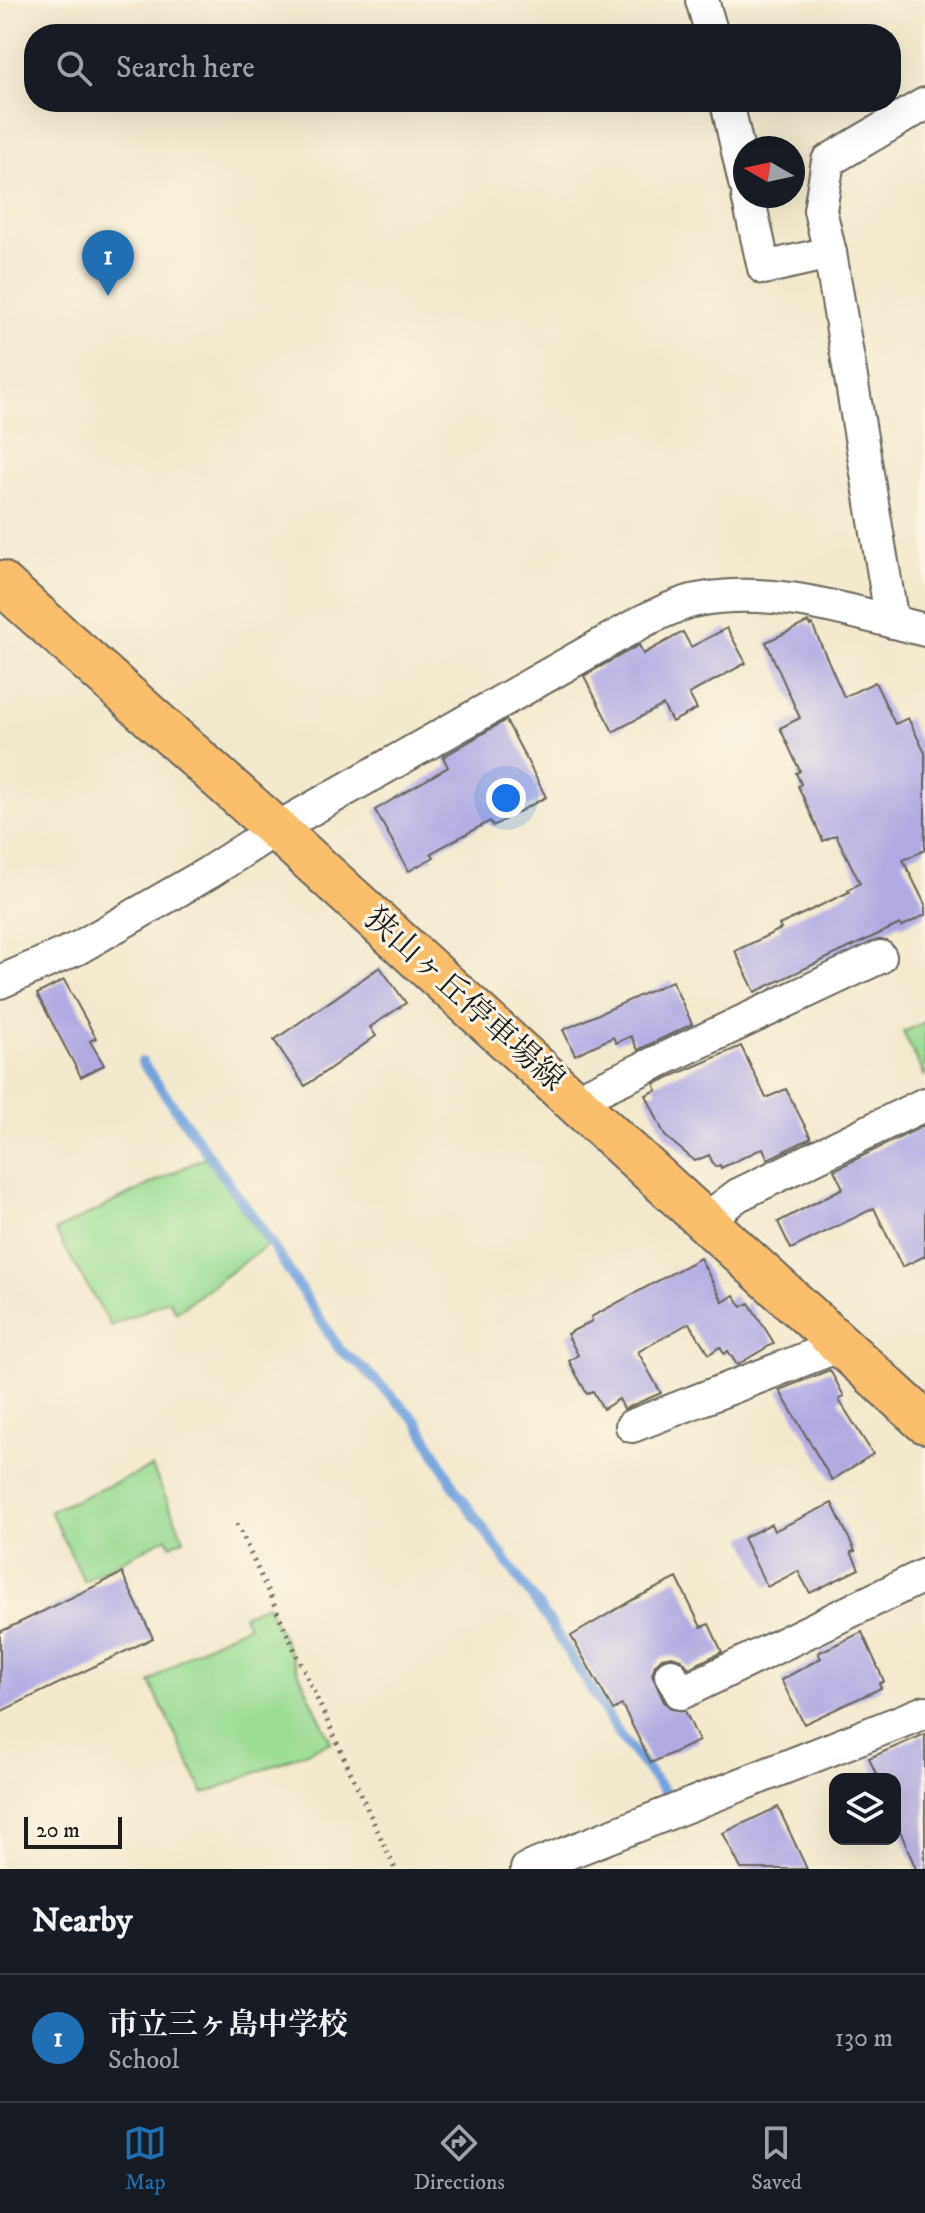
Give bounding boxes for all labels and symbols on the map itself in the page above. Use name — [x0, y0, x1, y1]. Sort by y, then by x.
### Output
north arrow — [733, 136, 805, 208]
pin: 1 — [82, 230, 134, 296]
your location — [486, 778, 526, 818]
street label: 狭山ヶ丘停車場線 — [355, 899, 573, 1101]
scale bar — [24, 1813, 122, 1849]

